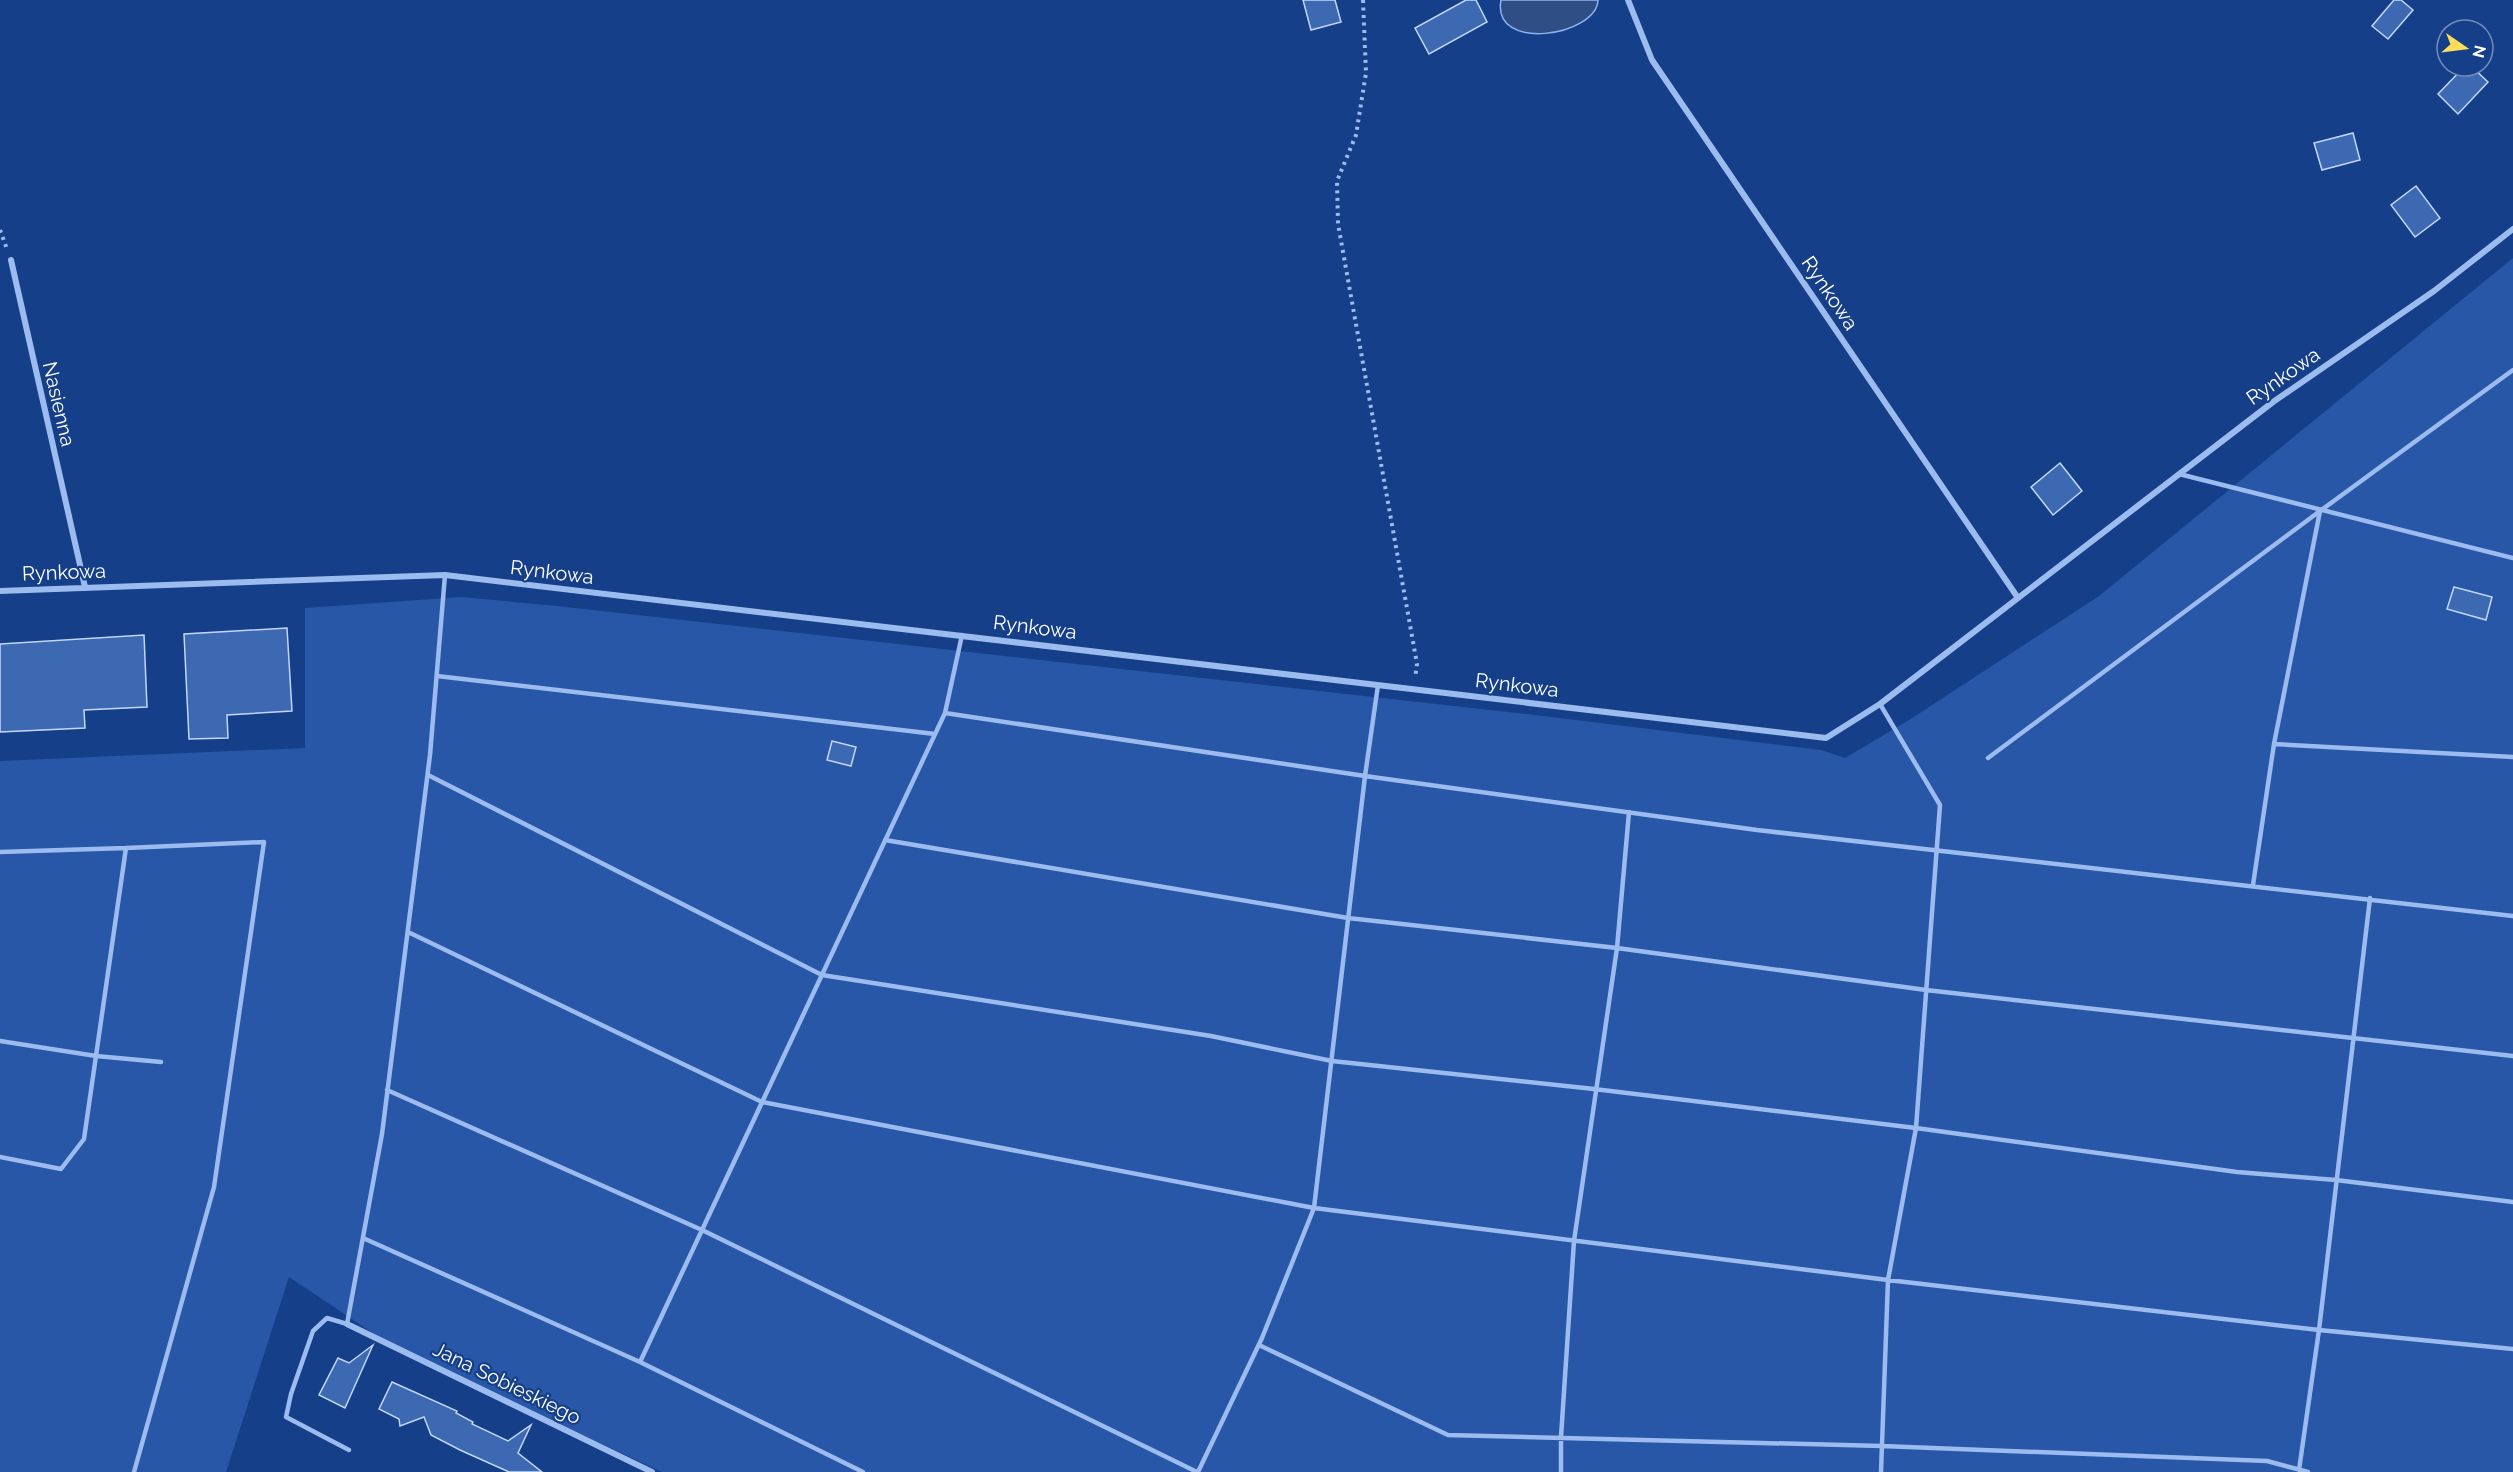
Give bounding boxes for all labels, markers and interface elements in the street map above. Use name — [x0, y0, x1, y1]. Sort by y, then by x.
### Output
north arrow — [2435, 18, 2495, 78]
text: N — [2468, 43, 2490, 60]
street label: Rynkowa — [1797, 251, 1863, 335]
street label: Rynkowa — [2242, 342, 2324, 410]
street label: Nasienna — [38, 359, 80, 449]
street label: Rynkowa — [509, 555, 595, 589]
street label: Rynkowa — [22, 559, 106, 585]
street label: Rynkowa — [992, 610, 1078, 644]
street label: Rynkowa — [1474, 668, 1560, 702]
street label: Jana Sobieskiego — [429, 1337, 585, 1429]

